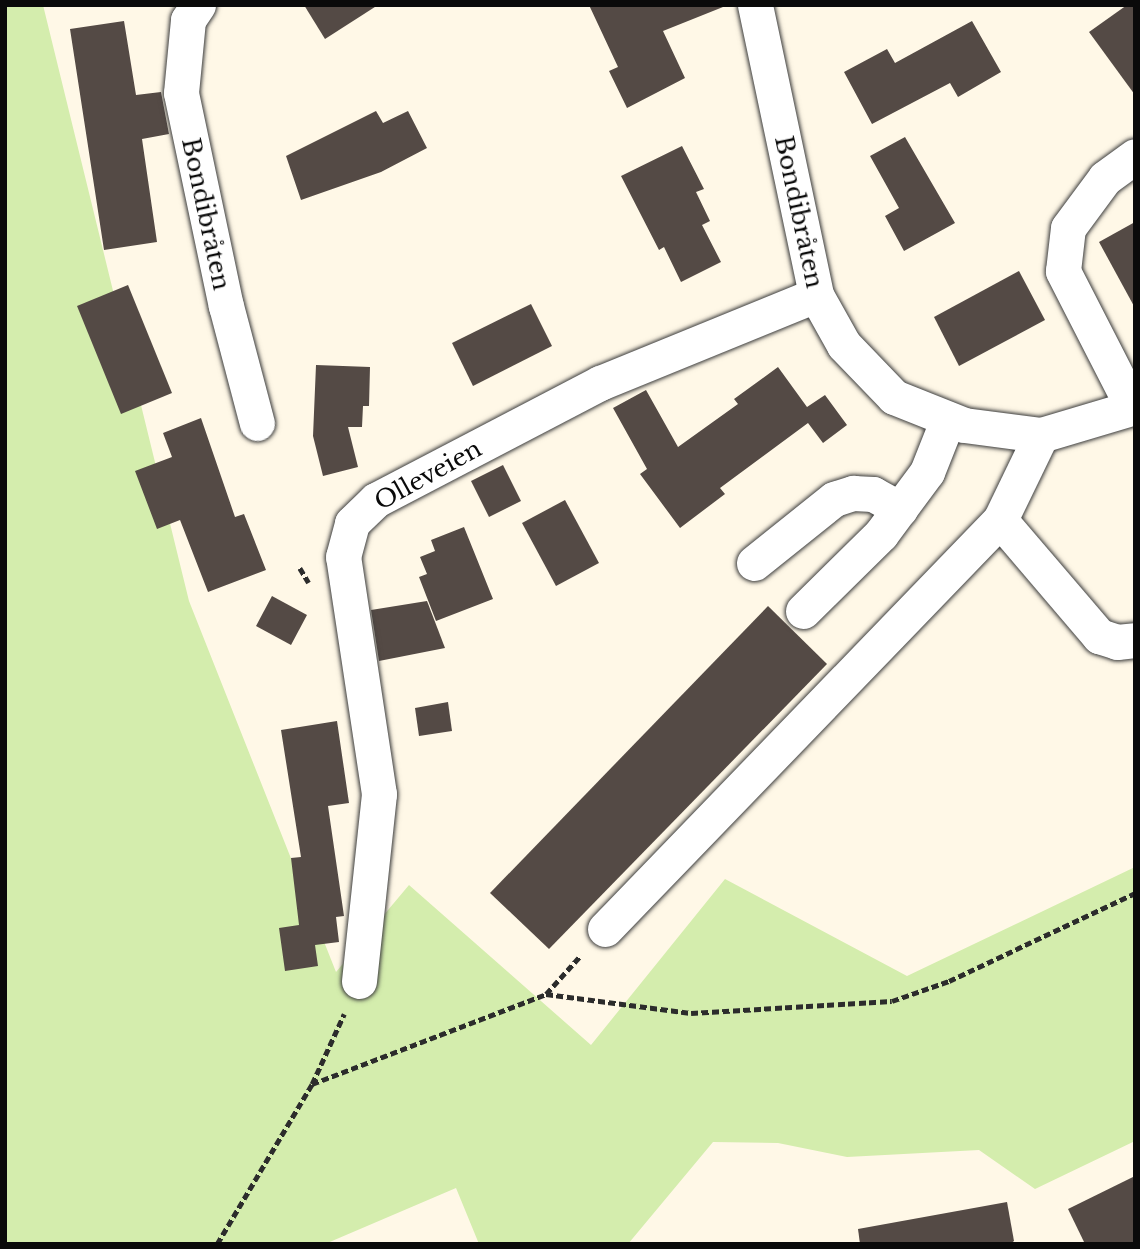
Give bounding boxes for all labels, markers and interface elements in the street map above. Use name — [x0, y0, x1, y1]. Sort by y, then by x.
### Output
street label: Bondibråten — [769, 133, 829, 291]
street label: Bondibråten — [176, 135, 236, 293]
street label: Olleveien — [370, 434, 486, 516]

